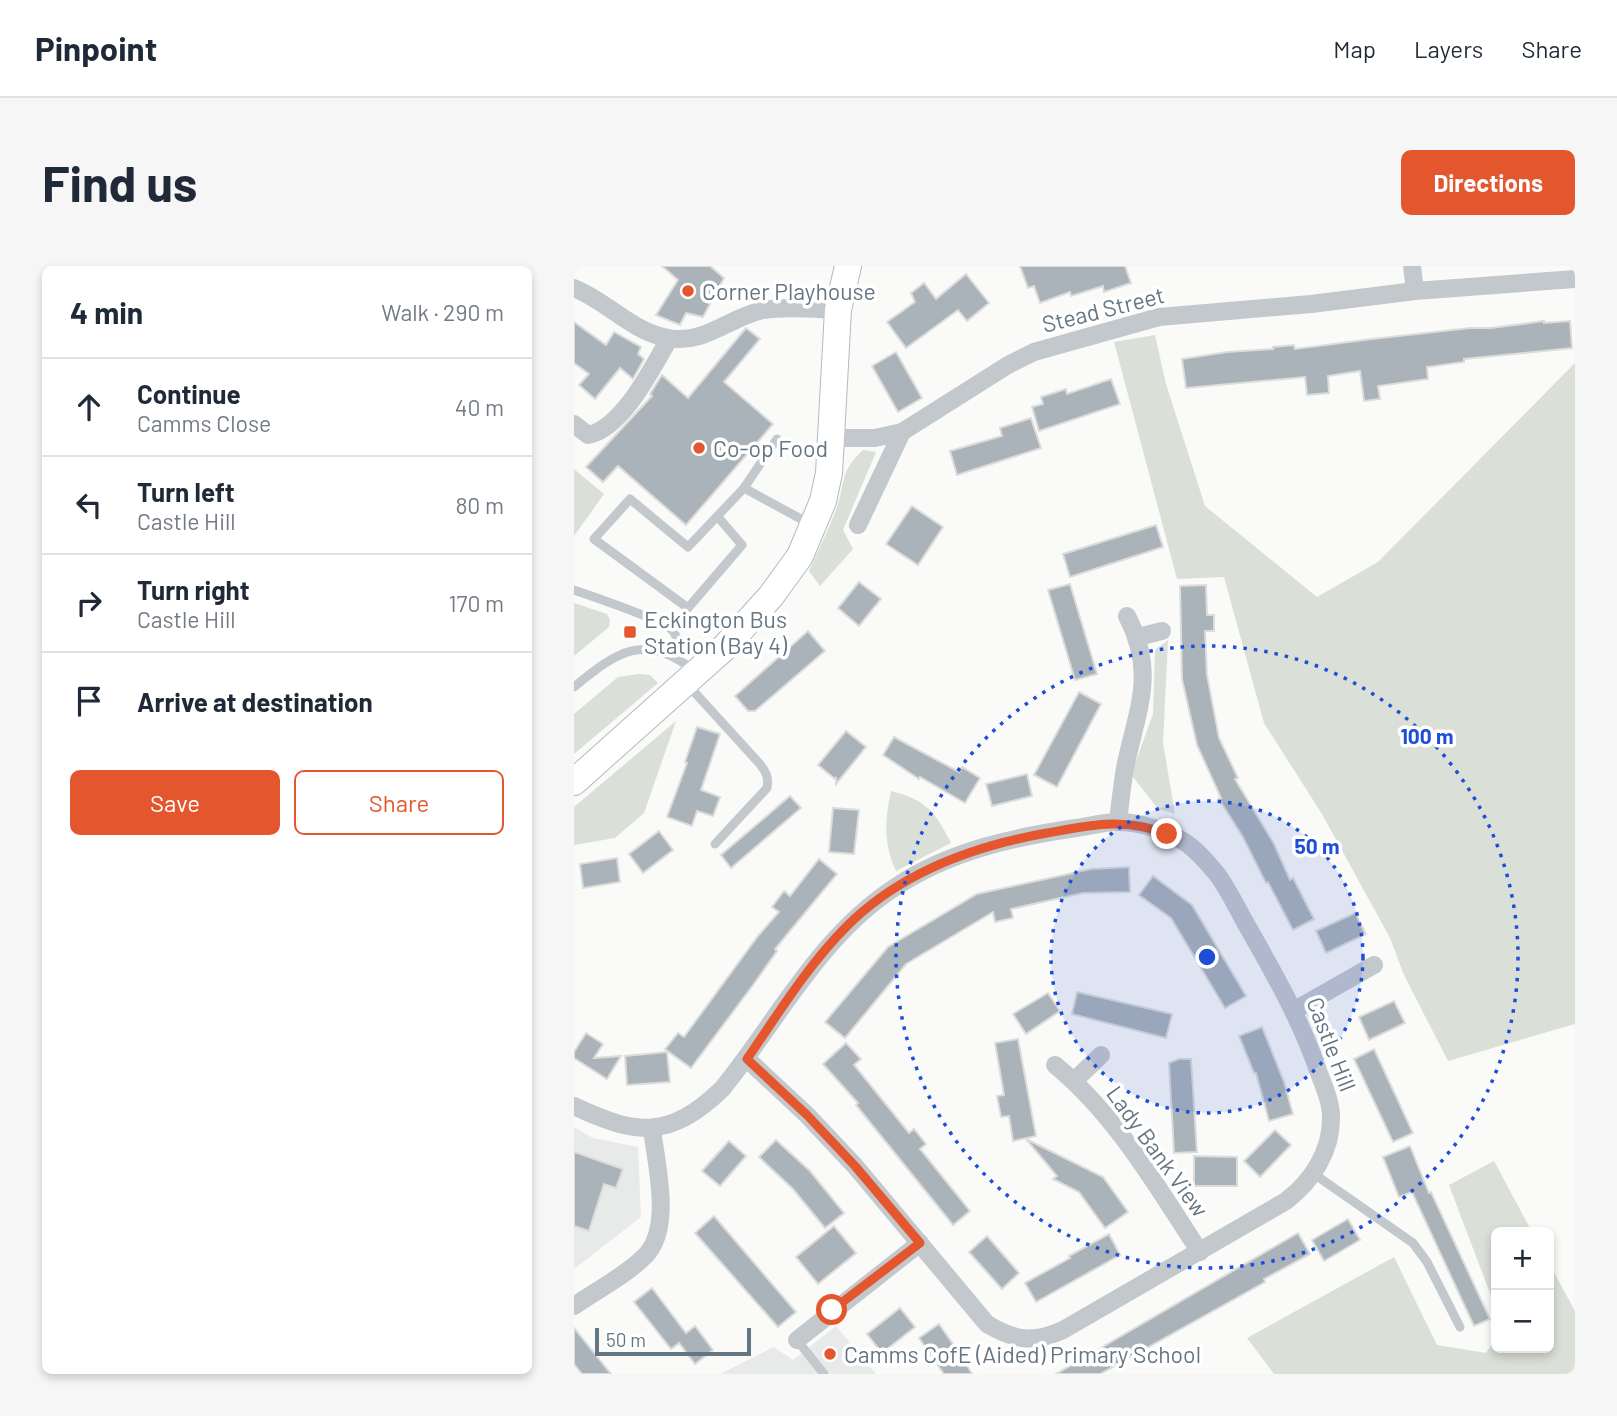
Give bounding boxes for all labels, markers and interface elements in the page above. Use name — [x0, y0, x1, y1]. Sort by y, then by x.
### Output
text: Pinpoint — [35, 28, 157, 68]
text: Map — [1333, 34, 1376, 63]
text: Layers — [1414, 34, 1483, 63]
text: Share — [1521, 34, 1582, 63]
button: Directions — [1401, 150, 1575, 215]
text: Find us — [42, 153, 197, 212]
place label: Corner Playhouse — [702, 277, 876, 305]
street label: Stead Street — [1039, 280, 1167, 338]
marker: Corner Playhouse — [680, 283, 696, 299]
text: 4 min — [70, 294, 143, 330]
text: Walk · 290 m — [381, 298, 504, 326]
text: Continue — [137, 378, 241, 409]
icon: ahead — [70, 388, 108, 426]
text: 40 m — [455, 393, 504, 421]
text: Camms Close — [137, 409, 271, 437]
place label: Co-op Food — [713, 434, 828, 462]
marker: Co-op Food — [691, 440, 707, 456]
text: Turn left — [137, 476, 235, 507]
icon: left — [70, 486, 108, 524]
text: 80 m — [455, 491, 504, 519]
text: Castle Hill — [137, 507, 236, 535]
text: Turn right — [137, 574, 250, 605]
icon: right — [70, 584, 108, 622]
text: 170 m — [448, 589, 504, 617]
text: Castle Hill — [137, 605, 236, 633]
place label: Eckington Bus Station (Bay 4) — [644, 605, 788, 659]
marker: Eckington Bus Station (Bay 4) — [622, 624, 638, 640]
icon: arrive — [70, 682, 108, 720]
text: Arrive at destination — [137, 686, 373, 717]
text: 100 m — [1400, 723, 1454, 748]
button: Save — [70, 770, 280, 835]
button: Share — [294, 770, 504, 835]
route end — [1151, 818, 1182, 849]
text: 50 m — [1294, 833, 1340, 858]
centre of rings — [1195, 945, 1219, 969]
street label: Castle Hill — [1301, 993, 1363, 1095]
street label: Lady Bank View — [1101, 1080, 1215, 1222]
map controls — [1491, 1227, 1554, 1353]
button: + — [1491, 1227, 1554, 1290]
button: − — [1491, 1290, 1554, 1353]
route start — [816, 1294, 847, 1325]
scale bar — [595, 1325, 751, 1357]
text: 50 m — [606, 1328, 646, 1351]
place label: Camms CofE (Aided) Primary School — [844, 1340, 1201, 1368]
marker: Camms CofE (Aided) Primary School — [822, 1346, 838, 1362]

